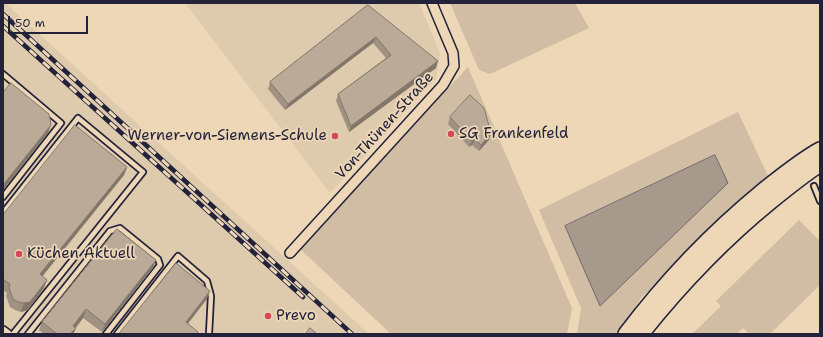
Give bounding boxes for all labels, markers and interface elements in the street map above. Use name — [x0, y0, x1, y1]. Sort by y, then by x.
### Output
scale bar — [10, 8, 90, 34]
text: 50 m — [15, 15, 45, 31]
street label: Von-Thünen-Straße — [332, 69, 438, 183]
place label: SG Frankenfeld — [459, 125, 569, 143]
place label: Werner-von-Siemens-Schule — [127, 127, 327, 145]
marker: SG Frankenfeld — [446, 129, 456, 139]
marker: Werner-von-Siemens-Schule — [330, 131, 340, 141]
place label: Küchen Aktuell — [27, 245, 135, 263]
marker: Küchen Aktuell — [14, 249, 24, 259]
place label: Prevo — [276, 307, 316, 325]
marker: Prevo — [263, 311, 273, 321]

